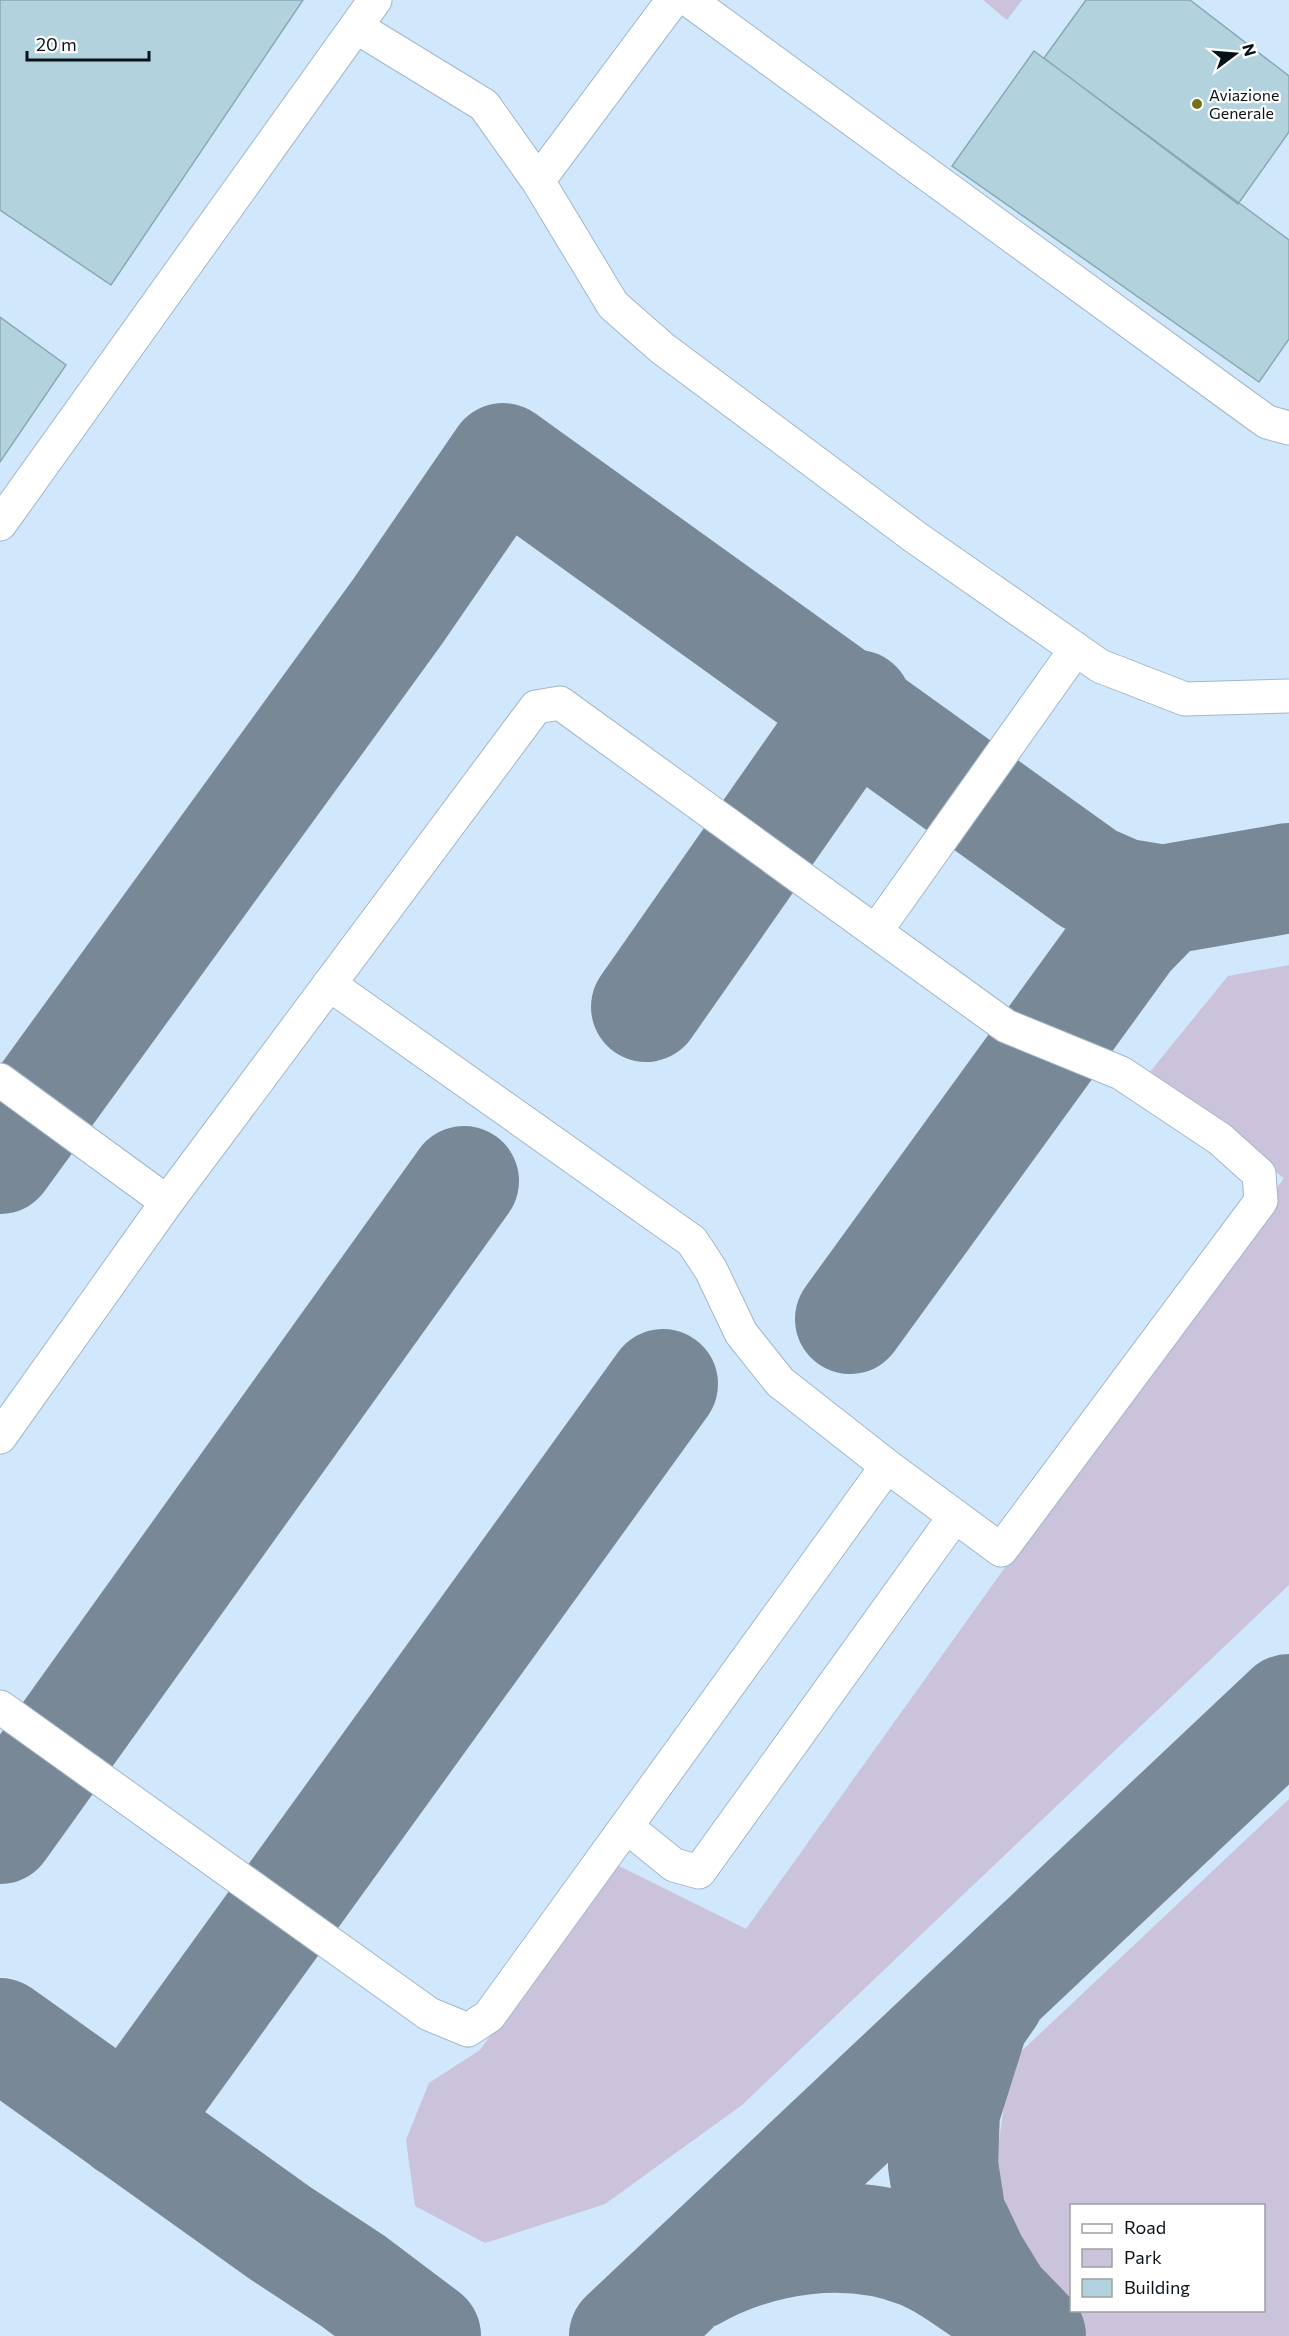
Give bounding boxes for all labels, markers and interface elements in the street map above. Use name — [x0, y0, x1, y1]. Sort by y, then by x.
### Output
scale bar — [27, 24, 148, 62]
north arrow — [1205, 24, 1265, 84]
text: 20 m — [36, 33, 77, 55]
text: N — [1239, 41, 1261, 58]
place label: Aviazione Generale — [1209, 85, 1279, 122]
marker: Aviazione Generale — [1190, 97, 1204, 111]
legend — [1070, 2204, 1265, 2312]
text: Road — [1124, 2216, 1166, 2238]
text: Park — [1124, 2246, 1162, 2268]
text: Building — [1124, 2276, 1190, 2298]

